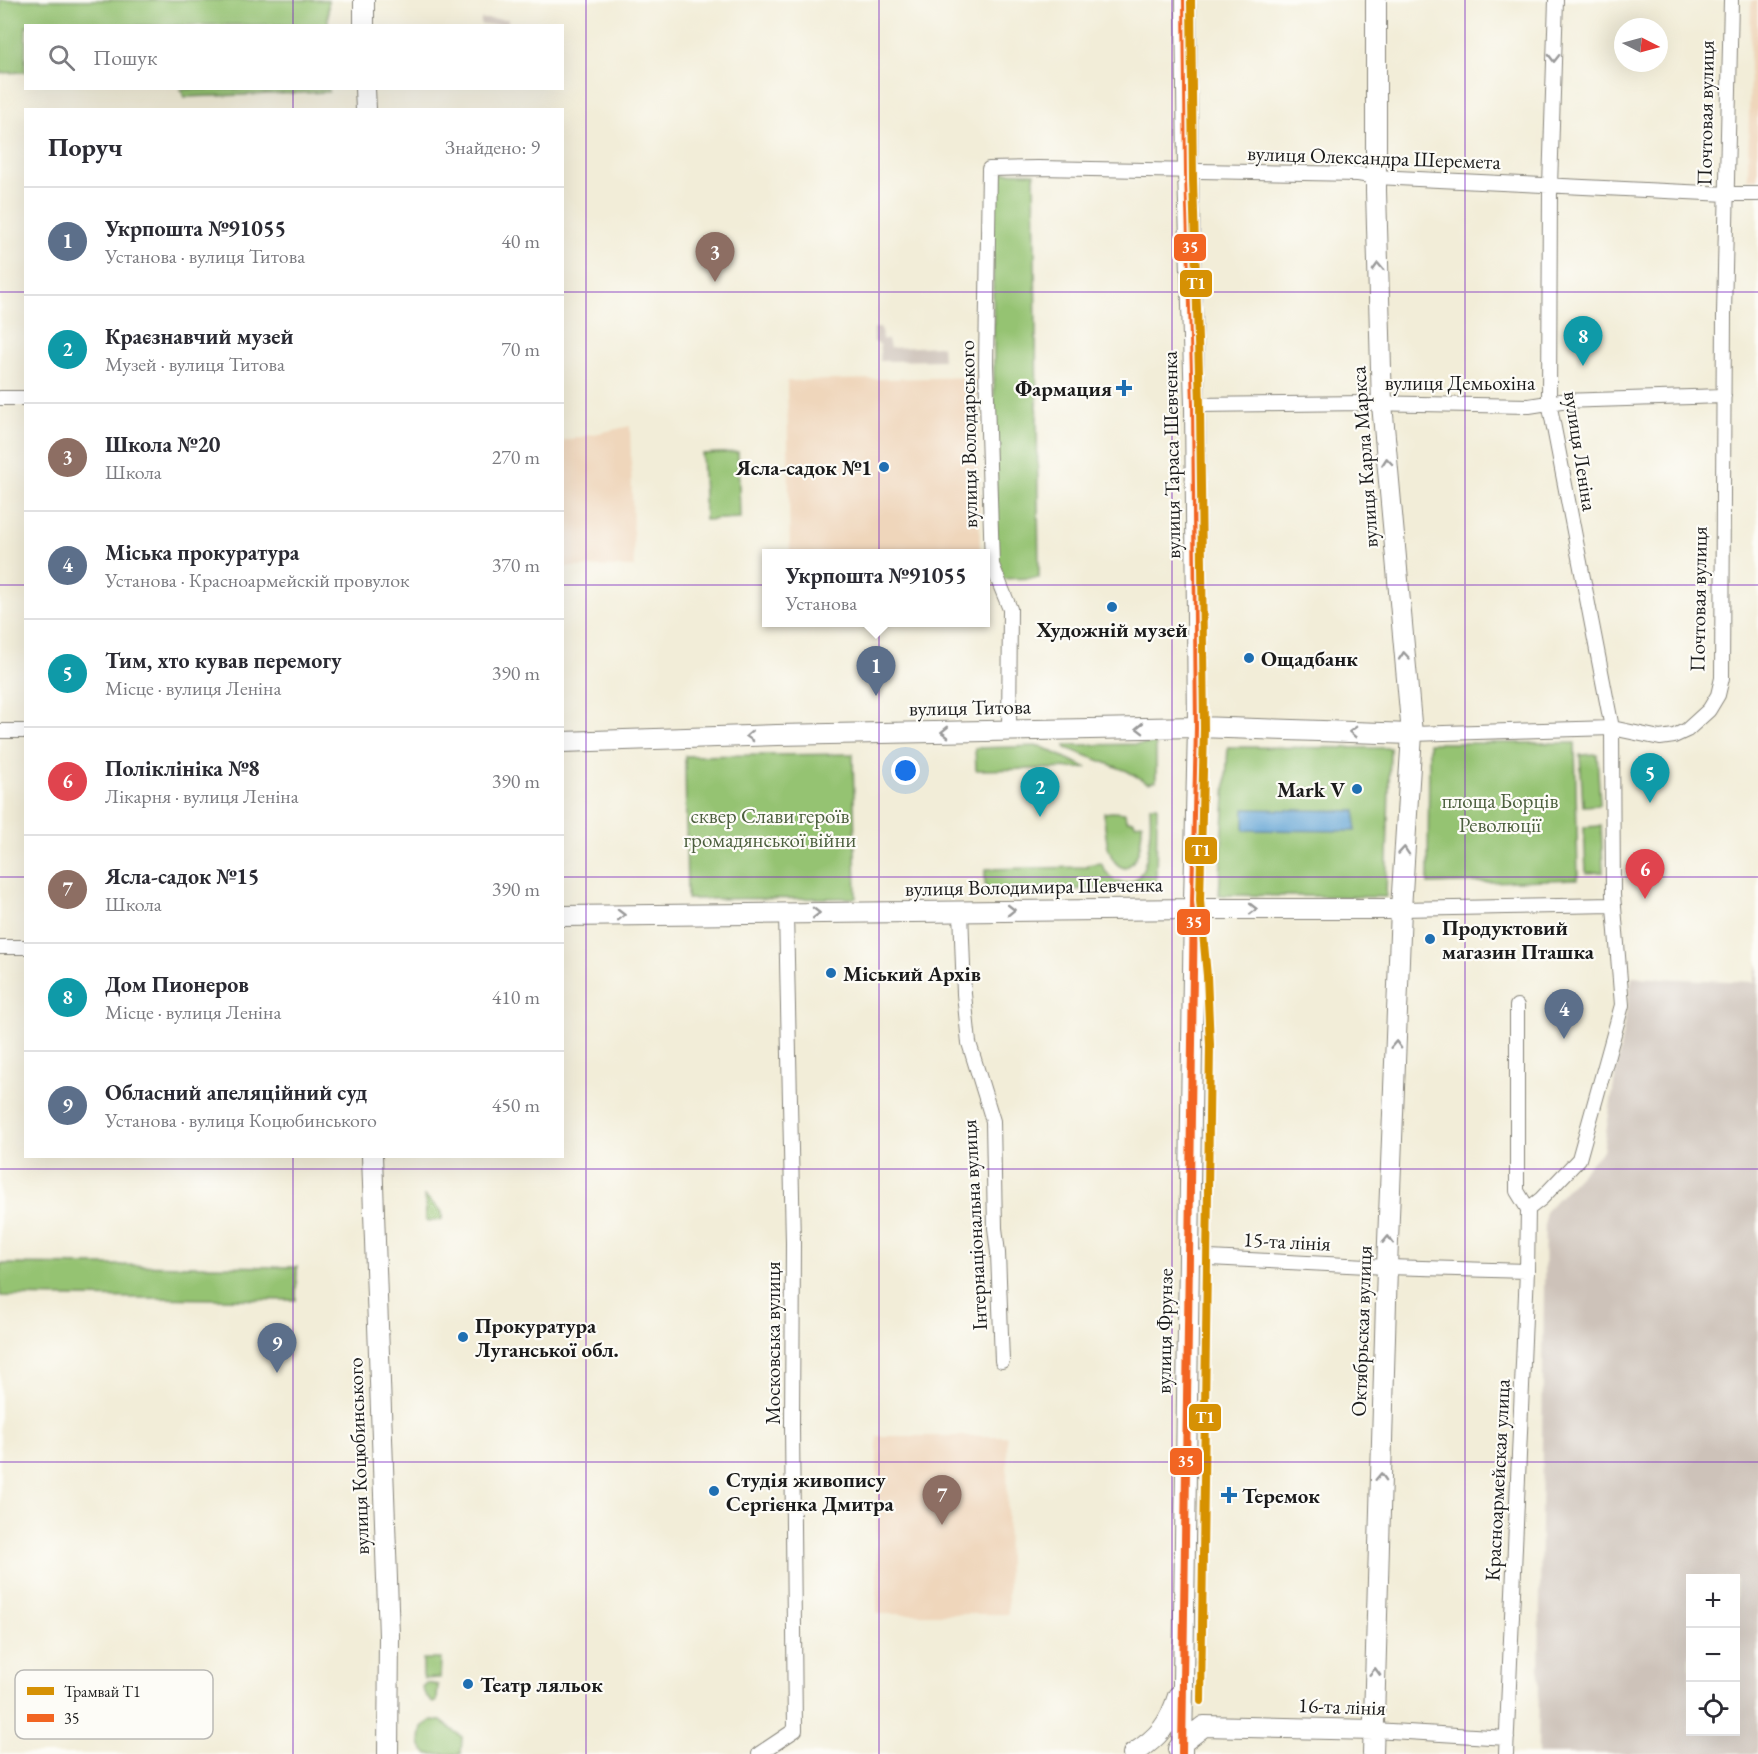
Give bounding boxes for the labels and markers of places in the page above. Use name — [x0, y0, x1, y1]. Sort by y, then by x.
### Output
pin: 3 — [696, 232, 734, 282]
pin: 8 — [1564, 316, 1602, 366]
place label: Фармация — [1015, 375, 1112, 402]
marker: Фармация — [1117, 381, 1131, 395]
place label: Ясла-садок №1 — [735, 454, 872, 481]
marker: Ясла-садок №1 — [877, 460, 891, 474]
marker: Художній музей — [1105, 600, 1119, 614]
place label: Художній музей — [1035, 616, 1188, 643]
place label: Ощадбанк — [1261, 645, 1358, 672]
pin: 1 — [856, 646, 896, 696]
marker: Ощадбанк — [1242, 651, 1256, 665]
pin: 5 — [1630, 754, 1670, 803]
pin: 2 — [1020, 768, 1060, 817]
place label: Mark V — [1277, 776, 1345, 803]
marker: Mark V — [1350, 782, 1364, 796]
pin: 6 — [1626, 850, 1664, 899]
place label: Продуктовий магазин Пташка — [1442, 914, 1595, 965]
marker: Продуктовий магазин Пташка — [1423, 932, 1437, 946]
place label: Міський Архів — [843, 960, 981, 987]
marker: Міський Архів — [824, 966, 838, 980]
pin: 4 — [1544, 990, 1584, 1039]
place label: Прокуратура Луганської обл. — [475, 1312, 619, 1363]
pin: 9 — [258, 1324, 296, 1373]
marker: Прокуратура Луганської обл. — [456, 1330, 470, 1344]
place label: Студія живопису Сергієнка Дмитра — [726, 1466, 895, 1517]
pin: 7 — [922, 1476, 962, 1525]
place label: Теремок — [1242, 1482, 1320, 1509]
marker: Студія живопису Сергієнка Дмитра — [707, 1484, 721, 1498]
marker: Теремок — [1220, 1486, 1238, 1504]
place label: Театр ляльок — [480, 1671, 603, 1698]
marker: Театр ляльок — [461, 1677, 475, 1691]

